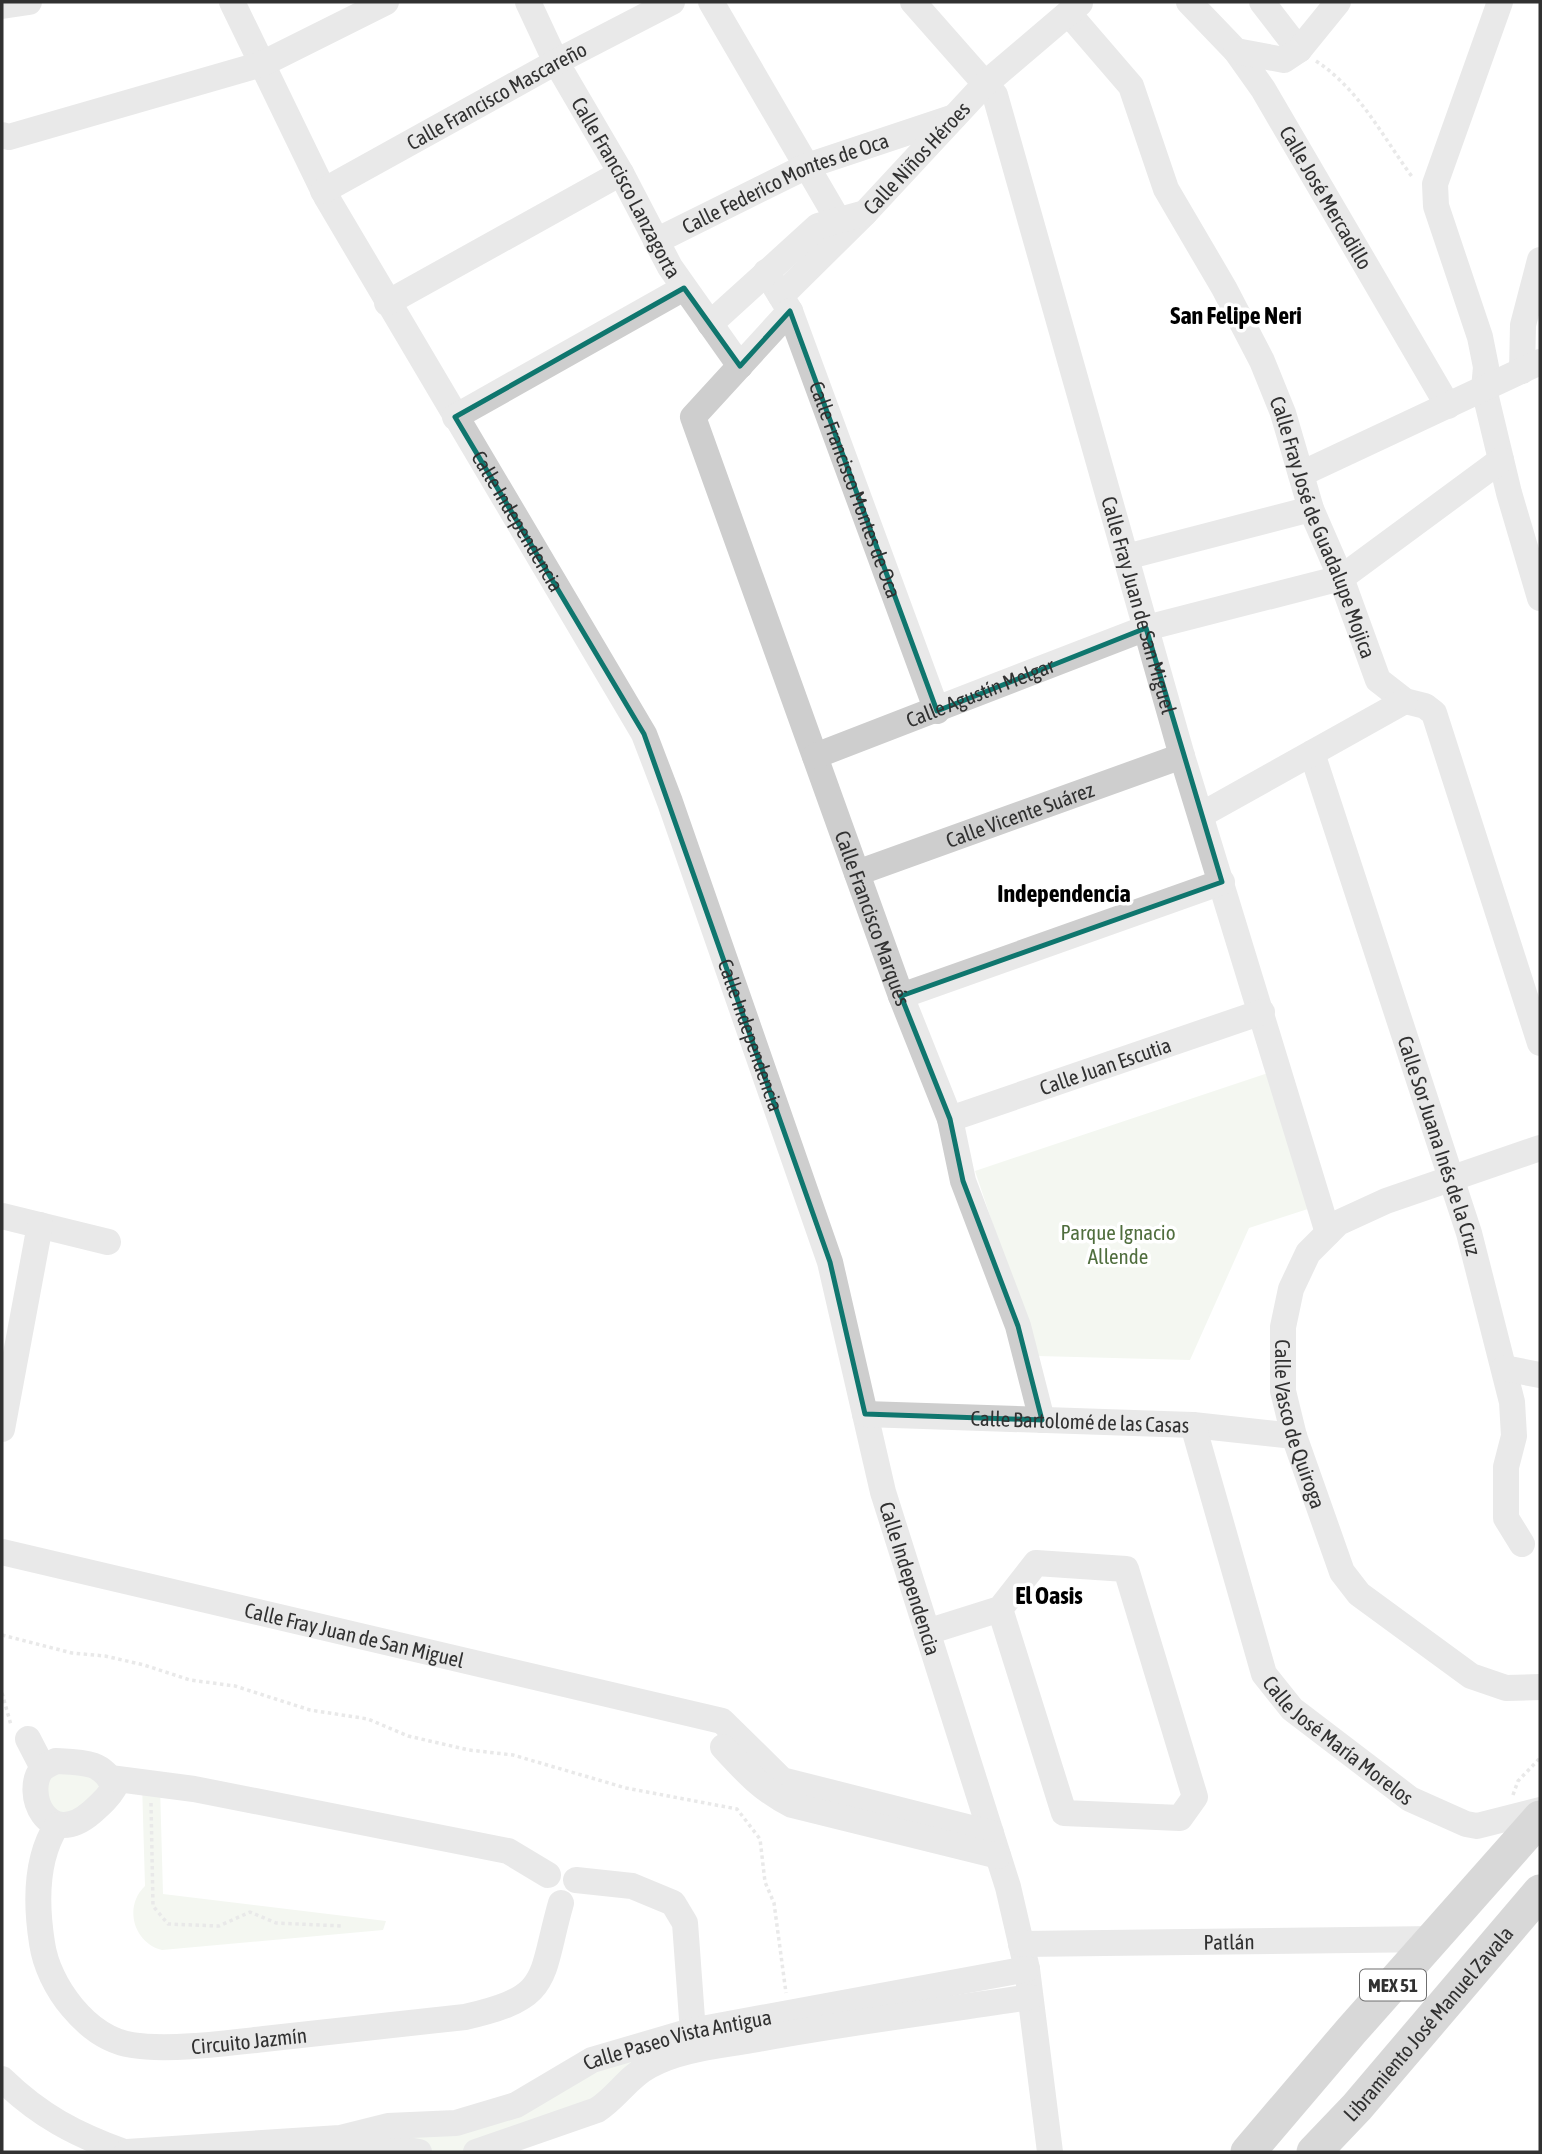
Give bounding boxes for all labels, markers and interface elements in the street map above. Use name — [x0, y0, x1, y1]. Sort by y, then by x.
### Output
street label: Calle Francisco Mascareño — [402, 36, 590, 154]
street label: Calle Francisco Lanzagorta — [567, 93, 686, 283]
street label: Calle Niños Héroes — [858, 97, 975, 219]
street label: Calle José Mercadillo — [1275, 121, 1377, 273]
street label: Calle Federico Montes de Oca — [678, 128, 891, 238]
district label: San Felipe Neri — [1170, 302, 1302, 329]
street label: Calle Francisco Montes de Oca — [805, 378, 906, 601]
street label: Calle Fray José de Guadalupe Mojica — [1265, 392, 1381, 661]
street label: Calle Independencia — [467, 446, 569, 596]
street label: Calle Fray Juan de San Miguel — [1097, 494, 1182, 717]
street label: Calle Agustín Melgar — [903, 652, 1058, 732]
street label: Calle Vicente Suárez — [943, 777, 1097, 852]
street label: Calle Francisco Marqués — [831, 827, 916, 1009]
district label: Independencia — [997, 880, 1131, 907]
street label: Calle Independencia — [714, 956, 789, 1114]
street label: Calle Juan Escutia — [1036, 1032, 1174, 1099]
street label: Calle Sor Juana Inés de la Cruz — [1393, 1033, 1486, 1258]
park label: Parque Ignacio Allende — [1060, 1220, 1176, 1268]
street label: Calle Vasco de Quiroga — [1271, 1339, 1331, 1512]
street label: Calle Bartolomé de las Casas — [970, 1406, 1190, 1437]
street label: Calle Independencia — [875, 1499, 946, 1658]
district label: El Oasis — [1015, 1582, 1083, 1609]
street label: Calle Fray Juan de San Miguel — [242, 1597, 467, 1672]
street label: Calle José María Morelos — [1258, 1671, 1418, 1809]
street label: Libramiento José Manuel Zavala — [1338, 1921, 1518, 2126]
street label: Patlán — [1203, 1929, 1255, 1954]
road number: MEX 51 — [1360, 1969, 1426, 2000]
street label: Calle Paseo Vista Antigua — [578, 2004, 773, 2075]
street label: Circuito Jazmín — [190, 2022, 308, 2058]

